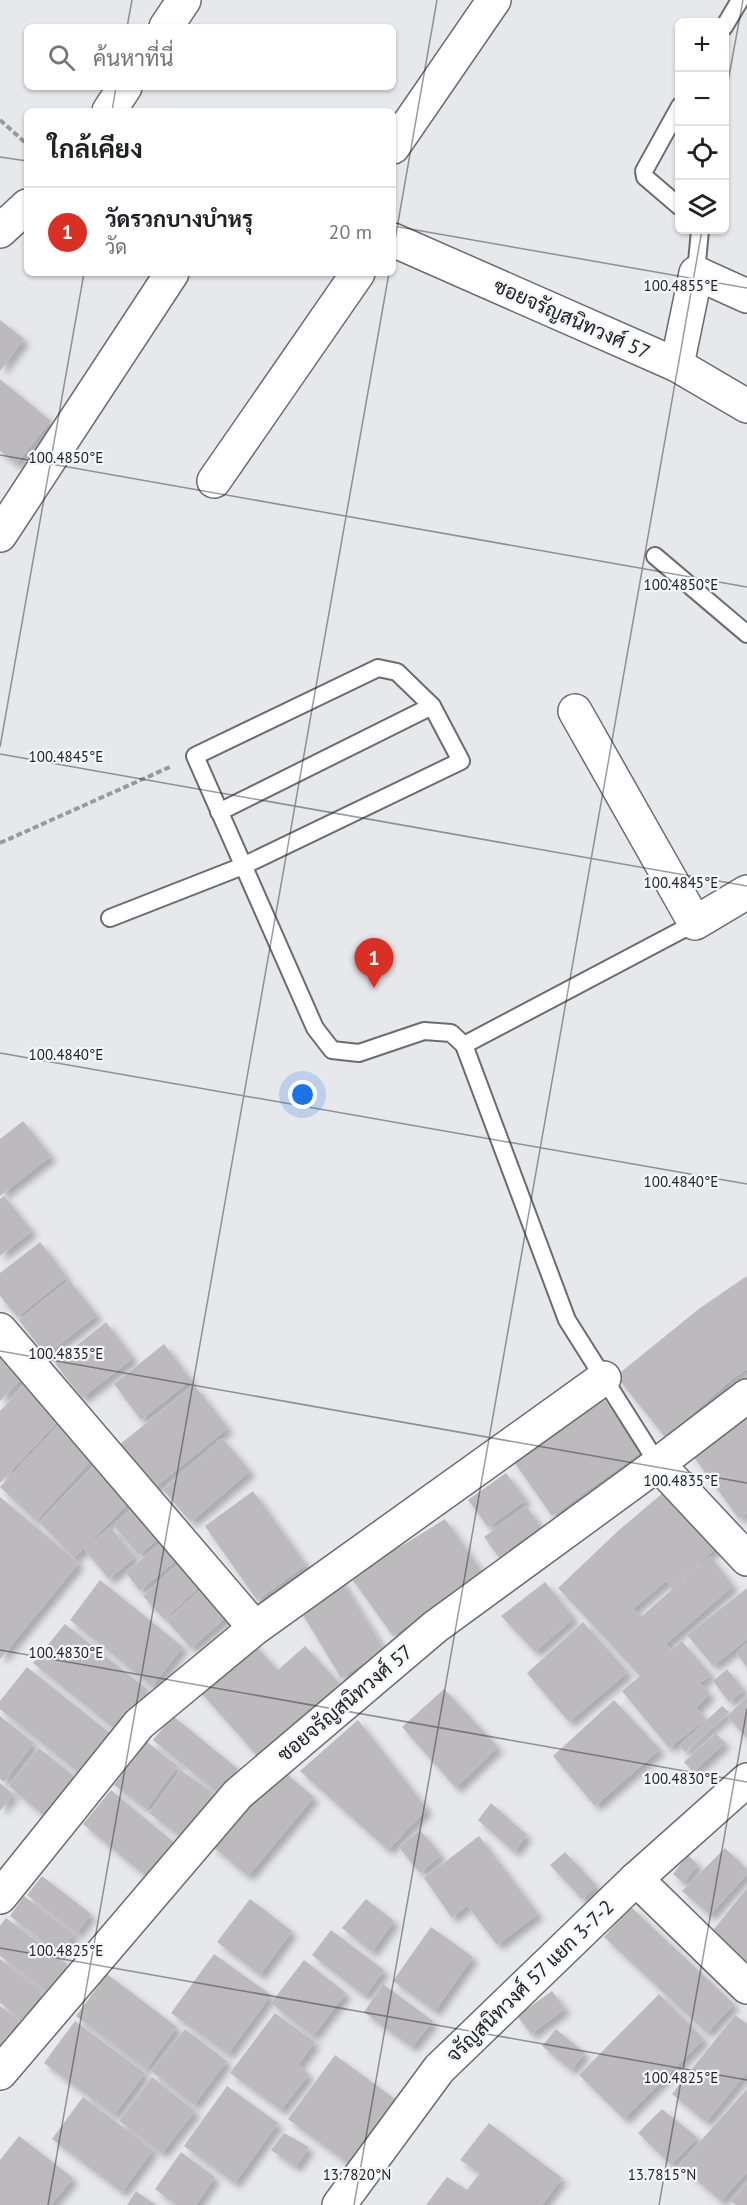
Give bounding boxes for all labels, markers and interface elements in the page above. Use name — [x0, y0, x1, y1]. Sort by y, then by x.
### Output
map controls — [675, 18, 729, 234]
button: + — [675, 18, 729, 72]
search box — [24, 24, 396, 90]
icon: search — [45, 41, 78, 74]
text: ค้นหาที่นี่ — [93, 44, 173, 72]
button: − — [675, 72, 729, 126]
button: locate — [675, 126, 729, 180]
text: ใกล้เคียง — [48, 132, 143, 165]
button: layers — [675, 180, 729, 234]
text: วัดรวกบางบำหรุ — [105, 205, 253, 233]
text: 1 — [62, 219, 73, 245]
text: 20 m — [329, 219, 372, 245]
text: วัด — [105, 234, 127, 260]
street label: ซอยจรัญสนิทวงศ์ 57 — [490, 272, 655, 365]
text: 100.4855°E — [644, 276, 718, 295]
text: 100.4850°E — [29, 448, 103, 467]
text: 100.4850°E — [644, 575, 718, 594]
text: 100.4845°E — [29, 747, 103, 766]
text: 100.4845°E — [644, 873, 718, 892]
pin: 1 — [354, 938, 394, 988]
text: 100.4840°E — [29, 1045, 103, 1064]
your location — [288, 1080, 317, 1109]
text: 100.4840°E — [644, 1172, 718, 1191]
text: 100.4835°E — [29, 1344, 103, 1363]
text: 100.4835°E — [644, 1471, 718, 1490]
street label: ซอยจรัญสนิทวงศ์ 57 — [271, 1638, 418, 1767]
text: 100.4830°E — [29, 1643, 103, 1662]
text: 100.4830°E — [644, 1769, 718, 1788]
street label: จรัญสนิทวงศ์ 57 แยก 3-7-2 — [440, 1893, 619, 2068]
text: 100.4825°E — [29, 1941, 103, 1960]
text: 100.4825°E — [644, 2068, 718, 2087]
text: 13.7820°N — [323, 2165, 391, 2184]
text: 13.7815°N — [628, 2165, 696, 2184]

